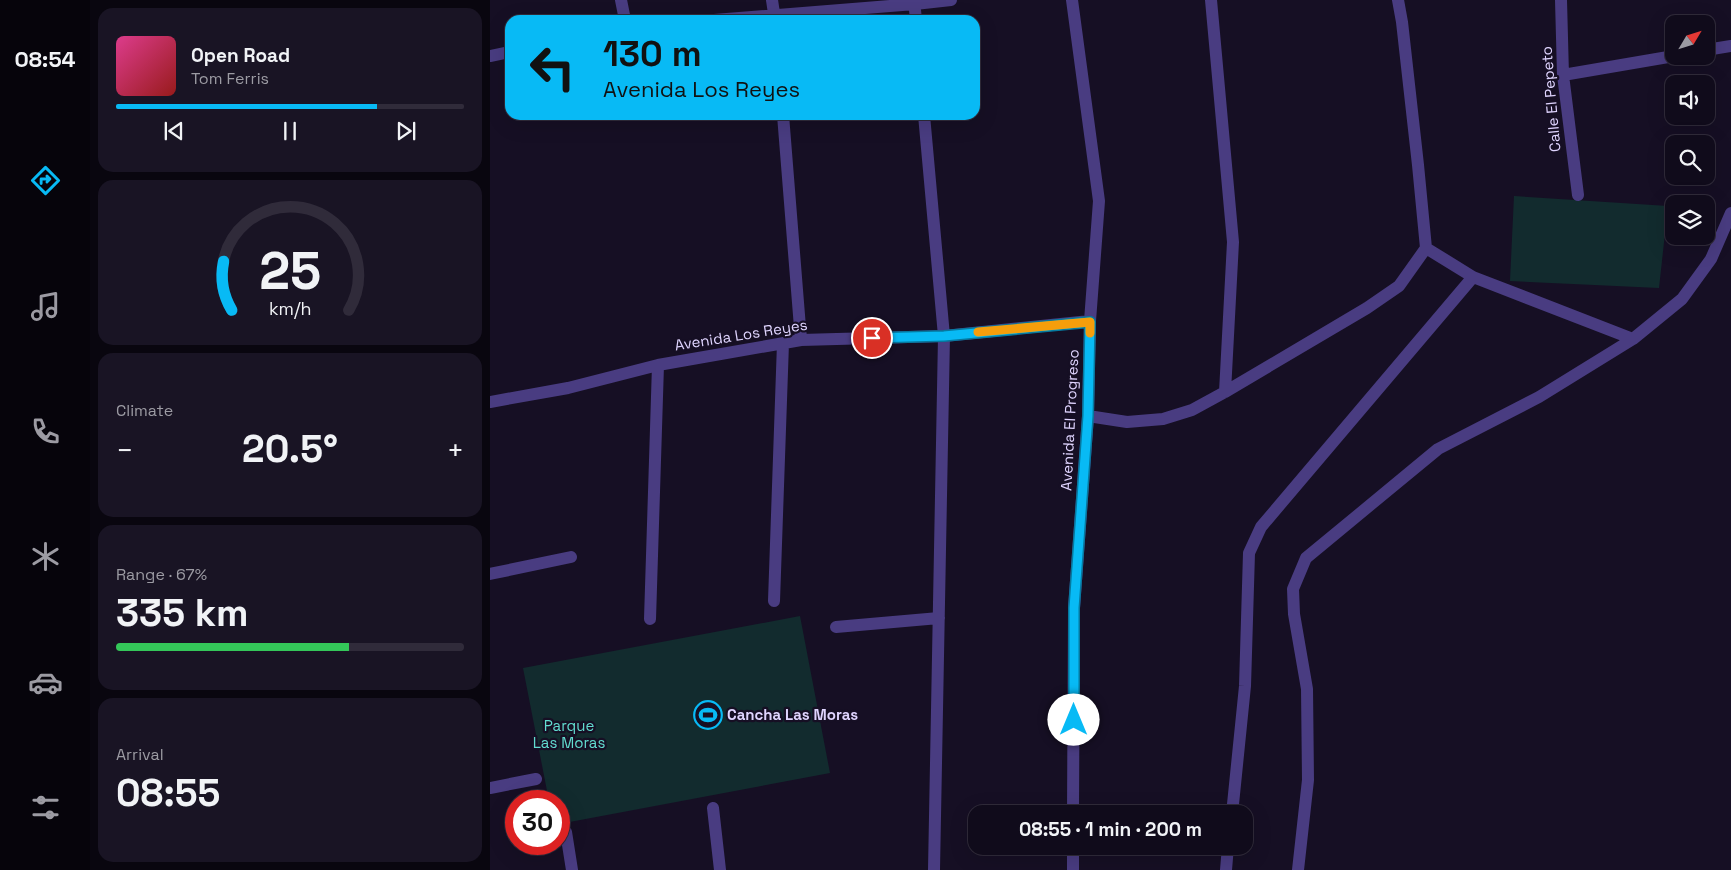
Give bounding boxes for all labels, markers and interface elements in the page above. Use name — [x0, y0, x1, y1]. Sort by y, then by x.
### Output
north arrow — [1665, 15, 1715, 65]
map controls — [1665, 15, 1715, 245]
text: 130 m — [603, 32, 702, 76]
icon: left — [520, 35, 585, 100]
text: Open Road — [191, 43, 290, 68]
text: 08:54 — [14, 45, 76, 73]
street label: Calle El Pepeto — [1536, 45, 1565, 153]
text: Tom Ferris — [191, 68, 269, 89]
text: Avenida Los Reyes — [603, 75, 800, 103]
button: sound — [1665, 75, 1715, 125]
icon: previous — [160, 117, 188, 145]
icon: pause — [276, 117, 304, 145]
icon: next — [392, 117, 420, 145]
button: search — [1665, 135, 1715, 185]
icon: directions — [28, 163, 63, 198]
button: layers — [1665, 195, 1715, 245]
text: 25 — [259, 238, 321, 304]
icon: music — [28, 289, 63, 324]
text: km/h — [269, 297, 311, 320]
street label: Avenida Los Reyes — [673, 315, 809, 354]
pin — [851, 317, 893, 359]
icon: arrive — [858, 324, 886, 352]
street label: Avenida El Progreso — [1056, 349, 1083, 491]
text: Climate — [116, 400, 173, 421]
icon: phone — [28, 414, 63, 449]
text: 20.5° — [242, 425, 338, 473]
text: − — [116, 432, 133, 468]
text: + — [447, 432, 464, 468]
icon: climate — [28, 539, 63, 574]
text: Range · 67% — [116, 564, 207, 585]
text: 335 km — [116, 589, 249, 637]
icon: car — [28, 665, 63, 700]
position arrow — [1047, 693, 1099, 745]
sports icon: Cancha Las Moras — [693, 700, 723, 730]
place label: Cancha Las Moras — [727, 705, 858, 724]
park label: Parque Las Moras — [533, 716, 605, 752]
text: Arrival — [116, 744, 164, 765]
text: 08:55 — [116, 769, 220, 817]
icon: filters — [28, 790, 63, 825]
speed limit sign: 30 — [505, 790, 570, 855]
text: 08:55 · 1 min · 200 m — [1019, 817, 1202, 842]

